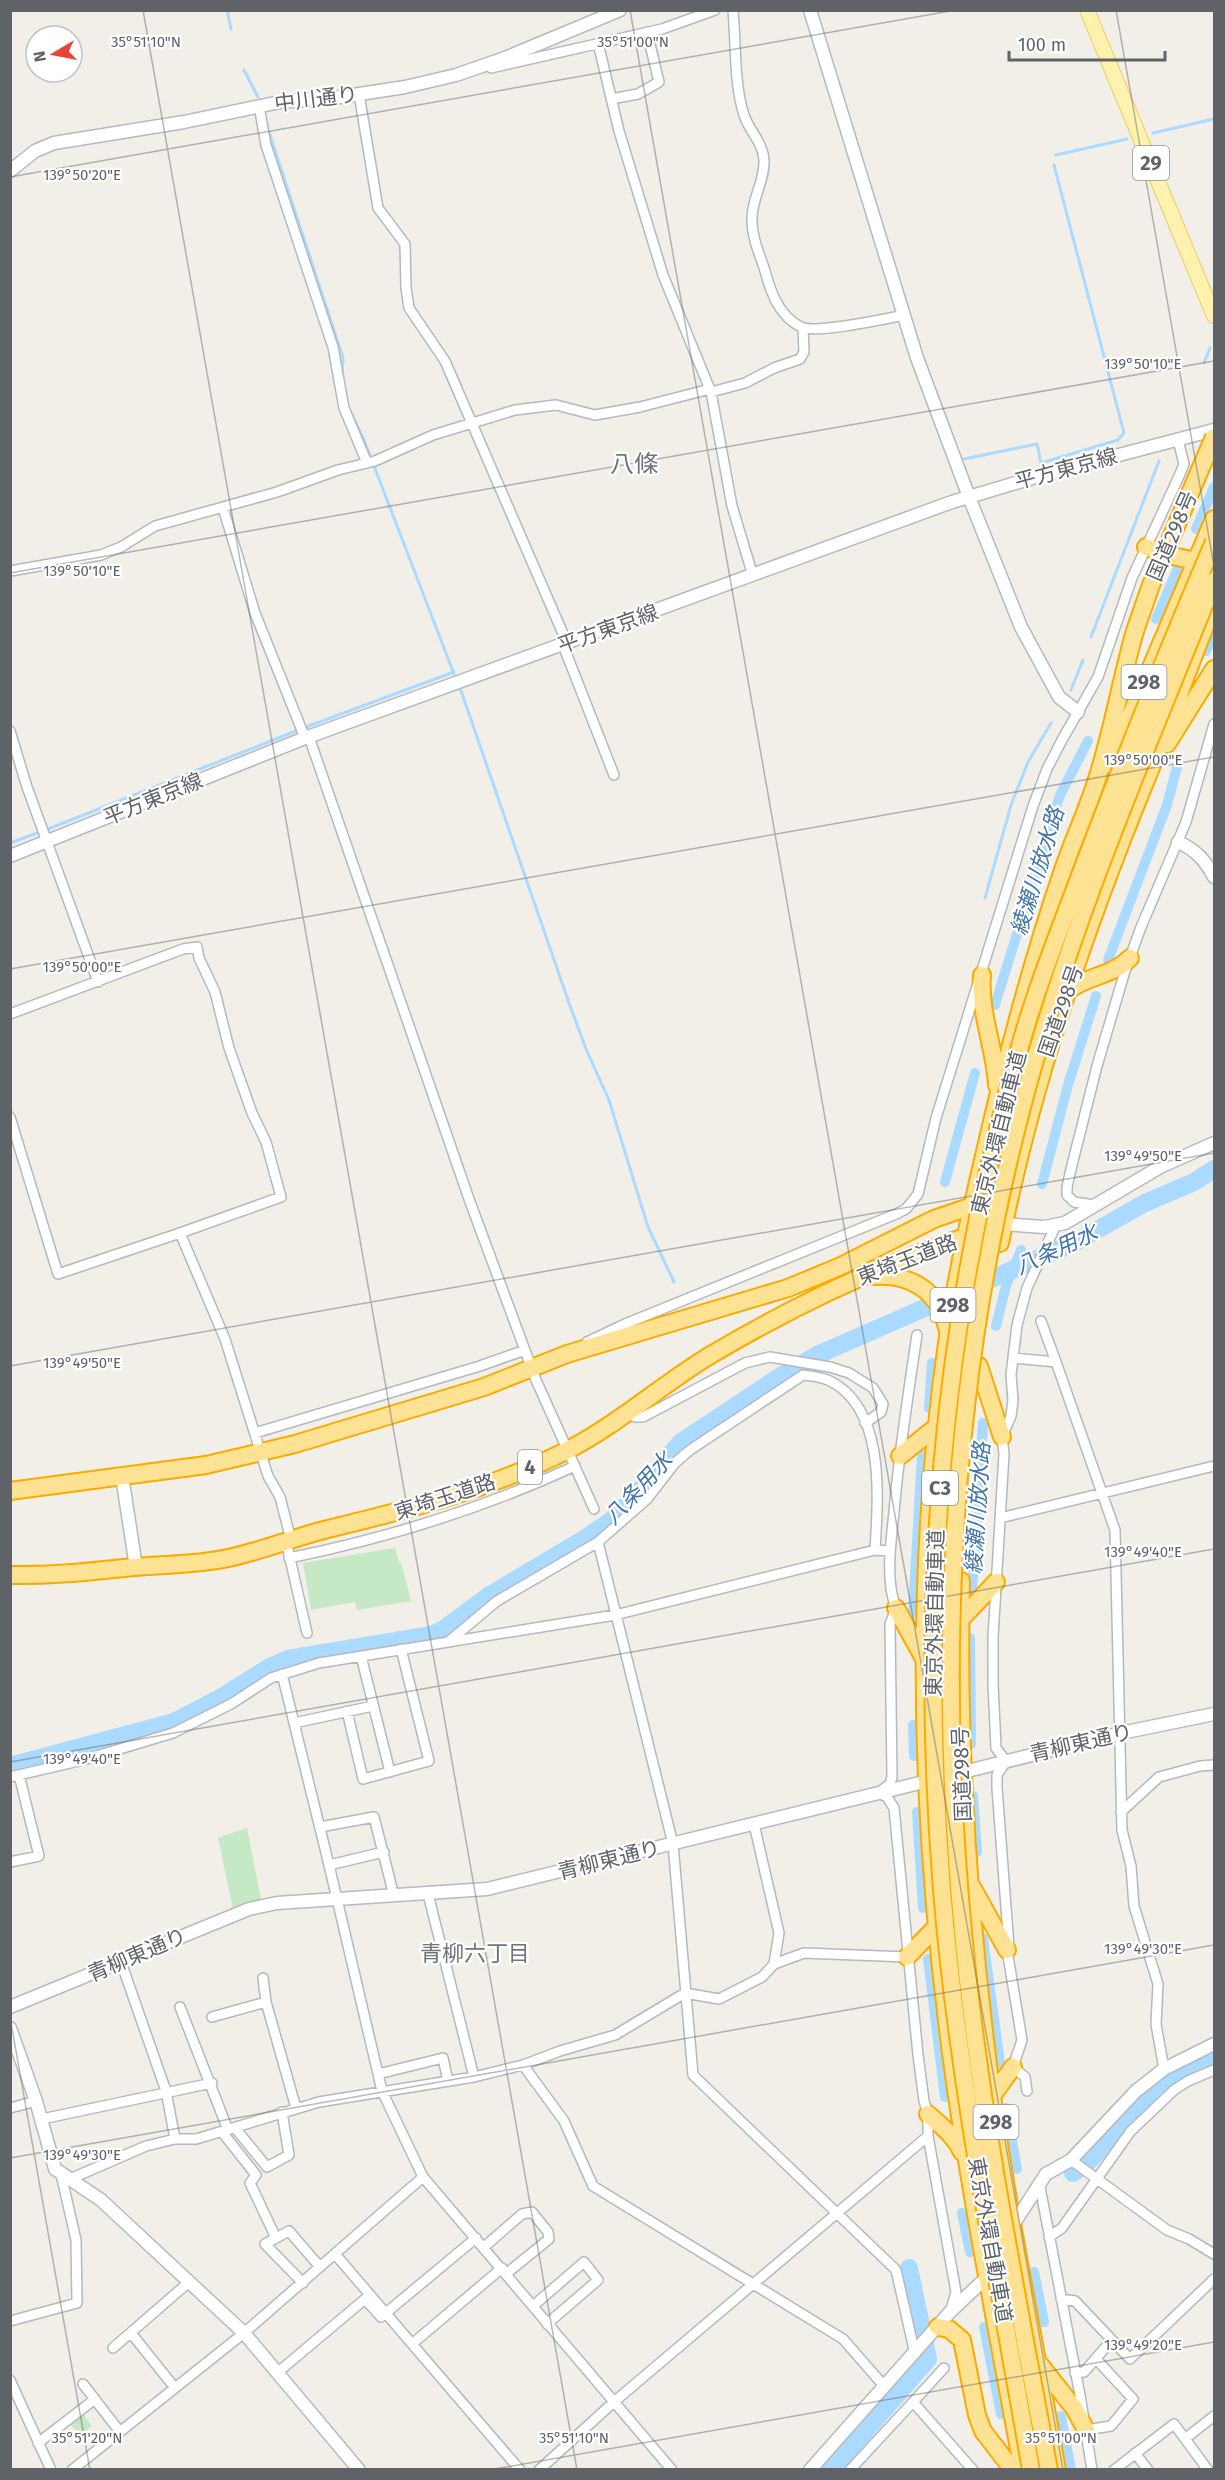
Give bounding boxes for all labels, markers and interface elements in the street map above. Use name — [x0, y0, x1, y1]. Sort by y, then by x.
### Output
north arrow — [24, 24, 84, 84]
scale bar — [1009, 24, 1165, 62]
text: 35°51'10"N — [111, 33, 181, 51]
text: 35°51'00"N — [597, 33, 669, 51]
text: 100 m — [1018, 34, 1066, 56]
text: N — [29, 50, 50, 63]
street label: 中川通り — [273, 81, 359, 117]
road number: 29 — [1133, 146, 1169, 180]
text: 139°50'20"E — [43, 166, 121, 184]
text: 139°50'10"E — [1104, 355, 1182, 373]
street label: 平方東京線 — [1012, 443, 1120, 495]
district label: 八條 — [610, 450, 658, 478]
street label: 国道298号 — [1141, 487, 1203, 585]
text: 139°50'10"E — [43, 562, 121, 580]
street label: 平方東京線 — [554, 599, 662, 659]
road number: 298 — [1122, 665, 1166, 699]
text: 139°50'00"E — [1104, 751, 1183, 769]
street label: 平方東京線 — [99, 767, 207, 831]
water label: 綾瀬川放水路 — [1005, 802, 1070, 938]
text: 139°50'00"E — [43, 958, 122, 976]
street label: 国道298号 — [1033, 961, 1089, 1061]
street label: 東京外環自動車道 — [966, 1048, 1032, 1218]
text: 139°49'50"E — [1104, 1147, 1182, 1165]
water label: 八条用水 — [1011, 1218, 1104, 1280]
street label: 東埼玉道路 — [853, 1229, 961, 1291]
road number: 298 — [930, 1288, 976, 1322]
text: 139°49'50"E — [43, 1354, 121, 1372]
water label: 綾瀬川放水路 — [959, 1439, 996, 1575]
water label: 八条用水 — [598, 1445, 680, 1530]
road number: 4 — [518, 1450, 542, 1484]
street label: 東埼玉道路 — [391, 1468, 499, 1526]
road number: C3 — [922, 1471, 958, 1505]
street label: 東京外環自動車道 — [921, 1529, 949, 1697]
text: 139°49'40"E — [1104, 1543, 1182, 1561]
street label: 青柳東通り — [1027, 1719, 1135, 1767]
street label: 国道298号 — [947, 1726, 977, 1822]
text: 139°49'40"E — [43, 1750, 121, 1768]
street label: 青柳東通り — [555, 1835, 663, 1885]
street label: 青柳東通り — [84, 1923, 190, 1987]
district label: 青柳六丁目 — [420, 1940, 530, 1967]
text: 139°49'30"E — [1104, 1940, 1182, 1958]
road number: 298 — [974, 2105, 1018, 2139]
text: 139°49'30"E — [43, 2146, 121, 2164]
street label: 東京外環自動車道 — [963, 2155, 1017, 2325]
text: 139°49'20"E — [1104, 2336, 1182, 2354]
text: 35°51'20"N — [51, 2429, 123, 2447]
text: 35°51'10"N — [539, 2429, 609, 2447]
text: 35°51'00"N — [1025, 2429, 1097, 2447]

